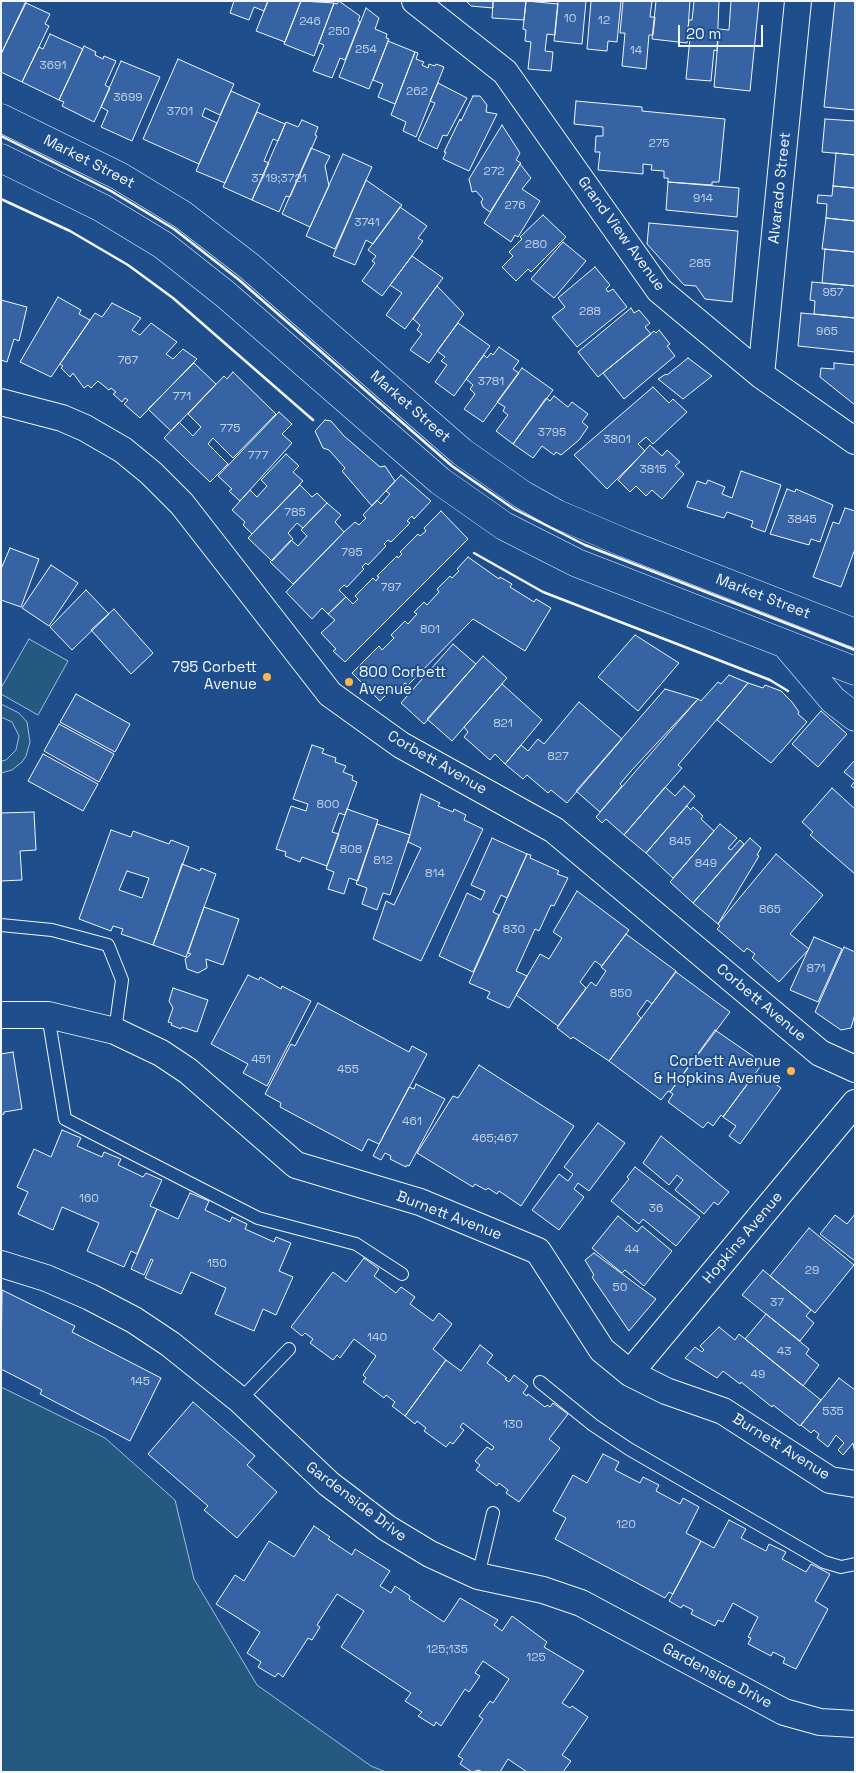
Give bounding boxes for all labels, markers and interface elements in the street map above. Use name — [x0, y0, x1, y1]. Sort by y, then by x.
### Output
house number: 10 — [564, 12, 576, 26]
house number: 12 — [598, 14, 610, 28]
house number: 246 — [299, 15, 321, 29]
scale bar — [681, 15, 766, 47]
text: 20 m — [686, 24, 721, 43]
house number: 250 — [328, 25, 350, 39]
house number: 254 — [355, 43, 377, 57]
house number: 14 — [630, 44, 642, 58]
house number: 3691 — [40, 59, 66, 73]
house number: 262 — [406, 85, 428, 99]
house number: 3699 — [113, 91, 143, 105]
house number: 3701 — [167, 105, 193, 119]
street label: Market Street — [40, 131, 138, 193]
street label: Alvarado Street — [765, 131, 795, 245]
house number: 275 — [648, 137, 670, 151]
house number: 272 — [483, 165, 505, 179]
house number: 3719;3721 — [251, 172, 307, 186]
street label: Grand View Avenue — [573, 173, 669, 295]
house number: 914 — [693, 192, 713, 206]
house number: 276 — [504, 199, 526, 213]
house number: 3741 — [354, 216, 380, 230]
house number: 280 — [525, 238, 547, 252]
house number: 285 — [689, 257, 711, 271]
house number: 957 — [822, 286, 844, 300]
house number: 288 — [579, 305, 601, 319]
house number: 965 — [816, 325, 838, 339]
house number: 767 — [118, 354, 138, 368]
street label: Market Street — [366, 367, 454, 447]
house number: 3781 — [478, 375, 504, 389]
house number: 771 — [173, 390, 191, 404]
house number: 775 — [220, 422, 240, 436]
house number: 3795 — [538, 426, 566, 440]
house number: 3801 — [603, 433, 631, 447]
house number: 777 — [248, 449, 268, 463]
house number: 3815 — [640, 463, 666, 477]
house number: 785 — [284, 506, 306, 520]
house number: 3845 — [787, 513, 817, 527]
house number: 795 — [341, 546, 363, 560]
street label: Market Street — [713, 571, 813, 623]
house number: 797 — [381, 581, 401, 595]
house number: 801 — [420, 623, 440, 637]
place label: 795 Corbett Avenue — [172, 659, 257, 694]
place label: 800 Corbett Avenue — [359, 664, 446, 699]
marker: 795 Corbett Avenue — [261, 671, 273, 683]
marker: 800 Corbett Avenue — [343, 676, 355, 688]
house number: 821 — [493, 717, 513, 731]
street label: Corbett Avenue — [384, 727, 490, 799]
house number: 827 — [547, 750, 569, 764]
house number: 800 — [317, 798, 339, 812]
house number: 845 — [669, 835, 691, 849]
house number: 808 — [340, 843, 362, 857]
house number: 812 — [373, 854, 393, 868]
house number: 849 — [695, 857, 717, 871]
house number: 814 — [425, 867, 445, 881]
house number: 865 — [759, 903, 781, 917]
house number: 830 — [503, 923, 525, 937]
street label: Corbett Avenue — [712, 960, 810, 1046]
house number: 871 — [806, 962, 826, 976]
house number: 850 — [610, 987, 632, 1001]
house number: 451 — [251, 1053, 271, 1067]
place label: Corbett Avenue & Hopkins Avenue — [654, 1053, 781, 1088]
house number: 455 — [337, 1063, 359, 1077]
marker: Corbett Avenue & Hopkins Avenue — [785, 1065, 797, 1077]
house number: 461 — [402, 1115, 422, 1129]
house number: 465;467 — [472, 1132, 518, 1146]
street label: Burnett Avenue — [394, 1188, 504, 1244]
street label: Hopkins Avenue — [699, 1188, 787, 1288]
house number: 160 — [79, 1192, 99, 1206]
house number: 36 — [649, 1202, 663, 1216]
house number: 44 — [625, 1243, 639, 1257]
house number: 150 — [207, 1257, 227, 1271]
house number: 29 — [805, 1264, 819, 1278]
house number: 50 — [613, 1281, 627, 1295]
house number: 37 — [770, 1296, 784, 1310]
house number: 140 — [367, 1331, 387, 1345]
house number: 43 — [777, 1345, 791, 1359]
house number: 49 — [751, 1368, 765, 1382]
house number: 145 — [130, 1375, 150, 1389]
house number: 535 — [822, 1405, 844, 1419]
street label: Burnett Avenue — [729, 1410, 833, 1484]
house number: 130 — [503, 1418, 523, 1432]
street label: Gardenside Drive — [302, 1458, 410, 1546]
house number: 120 — [616, 1518, 636, 1532]
street label: Gardenside Drive — [659, 1640, 775, 1712]
house number: 125;135 — [426, 1643, 468, 1657]
house number: 125 — [526, 1651, 546, 1665]

